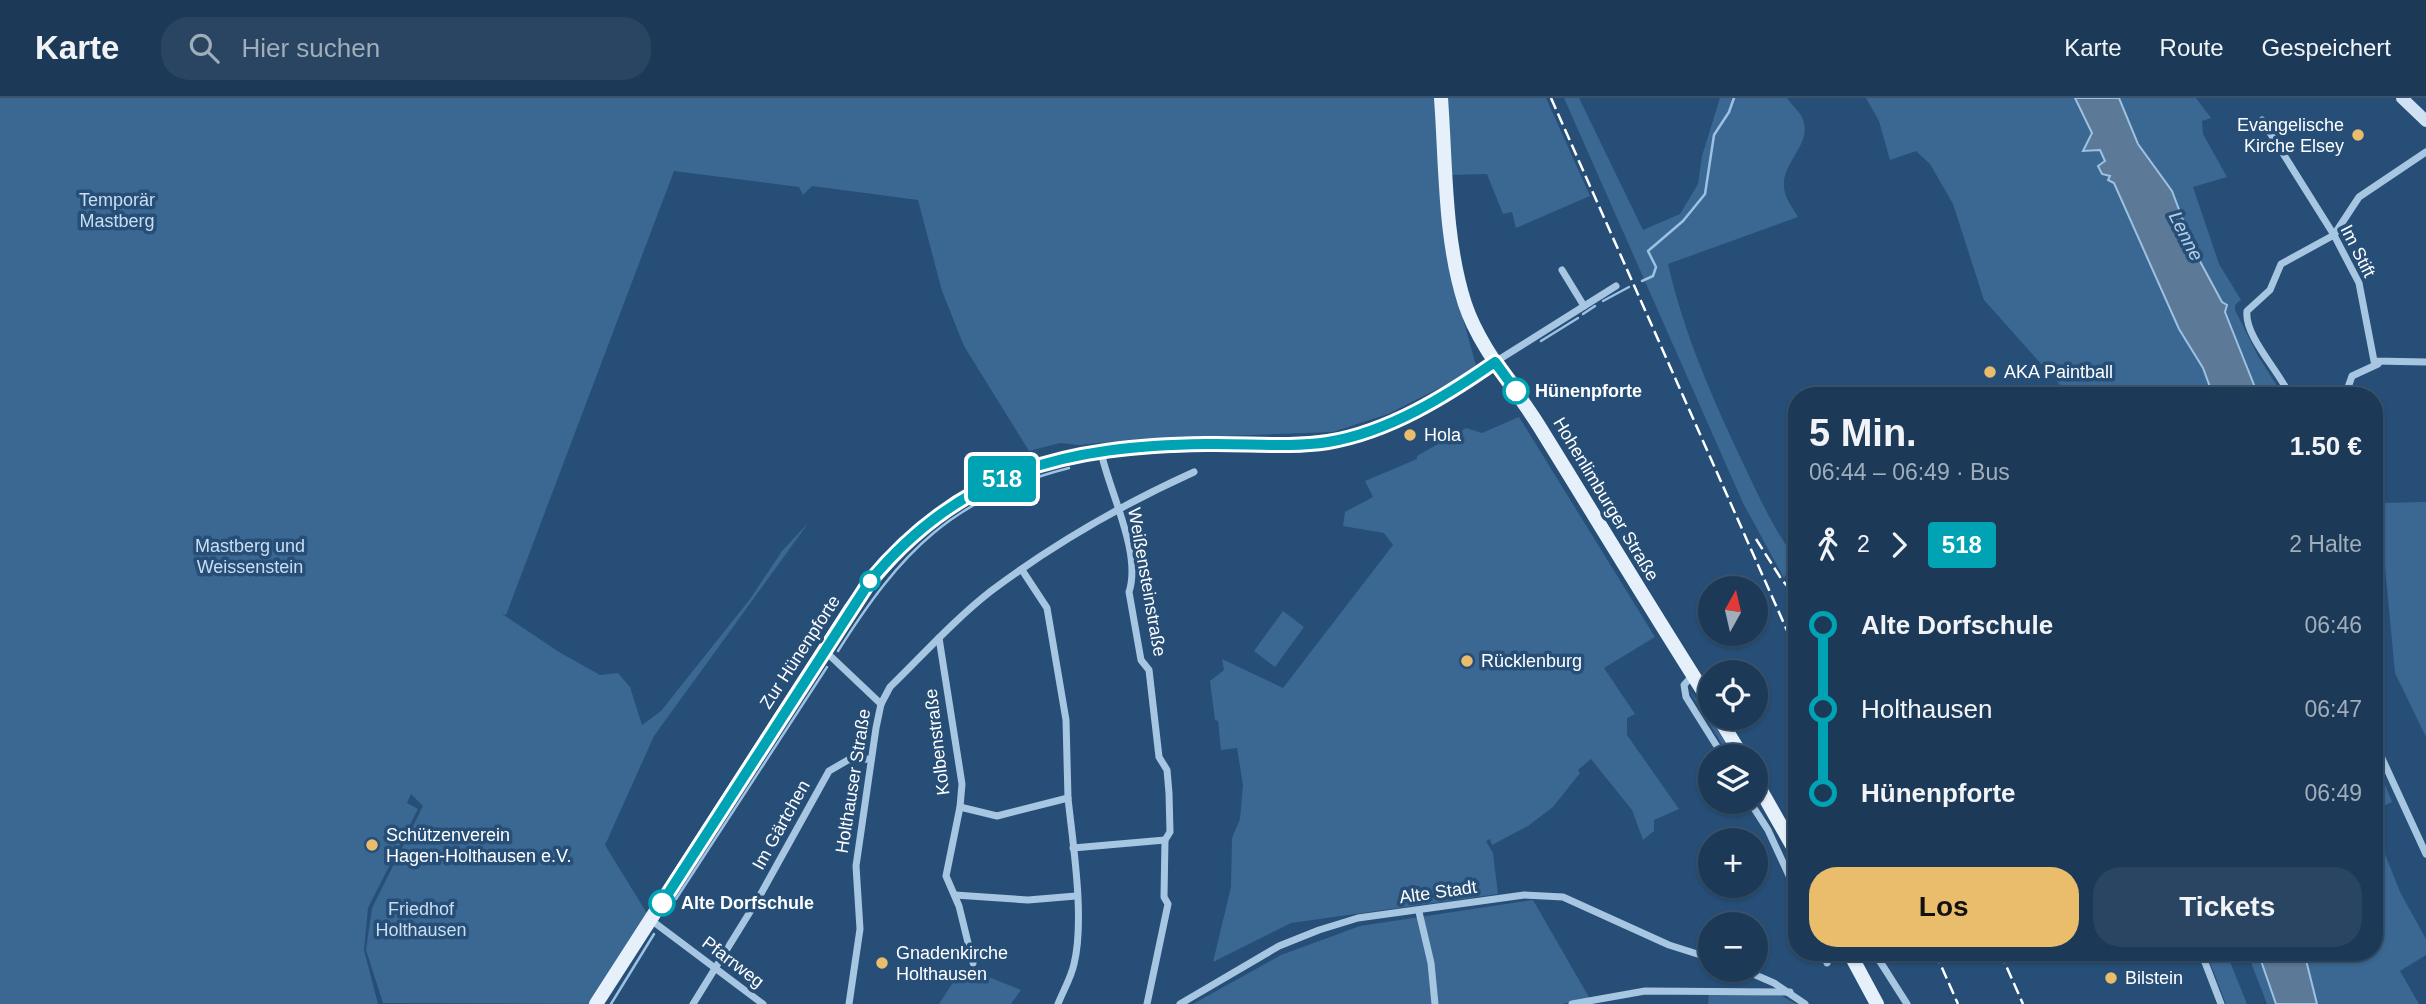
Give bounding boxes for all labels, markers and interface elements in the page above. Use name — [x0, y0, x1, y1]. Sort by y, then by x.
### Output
search box — [161, 17, 651, 80]
text: Karte — [35, 29, 119, 66]
icon: search — [185, 29, 223, 67]
text: Hier suchen — [241, 33, 380, 63]
text: Karte — [2064, 34, 2122, 61]
text: Route — [2160, 34, 2224, 61]
text: Gespeichert — [2262, 34, 2391, 61]
place label: Evangelische Kirche Elsey — [2237, 115, 2344, 156]
marker: Evangelische Kirche Elsey — [2350, 127, 2366, 143]
park label: Temporär Mastberg — [79, 190, 155, 231]
water label: Lenne — [2165, 208, 2207, 264]
street label: Im Stift — [2336, 222, 2380, 280]
place label: AKA Paintball — [2004, 362, 2113, 382]
marker: AKA Paintball — [1982, 364, 1998, 380]
marker: Hünenpforte — [1503, 378, 1529, 404]
place label: Hünenpforte — [1535, 381, 1642, 401]
text: 5 Min. — [1809, 412, 1917, 454]
street label: Hohenlimburger Straße — [1549, 414, 1663, 584]
place label: Hola — [1424, 425, 1462, 445]
marker: Hola — [1402, 427, 1418, 443]
text: 1.50 € — [2290, 431, 2362, 461]
line badge: 518 — [962, 456, 1042, 502]
text: 06:44 – 06:49 · Bus — [1809, 459, 2010, 485]
text: 518 — [982, 465, 1022, 492]
street label: Weißensteinstraße — [1124, 506, 1170, 658]
icon: walk — [1809, 526, 1847, 564]
icon: forward — [1880, 526, 1918, 564]
text: 2 — [1857, 531, 1870, 557]
text: 518 — [1942, 531, 1982, 558]
text: 2 Halte — [2289, 531, 2362, 557]
park label: Mastberg und Weissenstein — [195, 536, 305, 577]
unlabelled marker — [860, 571, 880, 591]
north arrow — [1698, 576, 1768, 646]
map controls — [1698, 576, 1768, 982]
street label: Zur Hünenpforte — [756, 592, 844, 712]
text: Alte Dorfschule — [1861, 610, 2053, 640]
text: 06:46 — [2304, 612, 2362, 638]
place label: Rücklenburg — [1481, 651, 1582, 671]
marker: Rücklenburg — [1459, 653, 1475, 669]
button: locate — [1698, 660, 1768, 730]
street label: Kolbenstraße — [921, 688, 953, 796]
text: Holthausen — [1861, 694, 1993, 724]
text: 06:47 — [2304, 696, 2362, 722]
street label: Holthauser Straße — [832, 707, 874, 855]
button: layers — [1698, 744, 1768, 814]
street label: Im Gärtchen — [748, 777, 814, 873]
text: Hünenpforte — [1861, 778, 2016, 808]
text: 06:49 — [2304, 780, 2362, 806]
place label: Schützenverein Hagen-Holthausen e.V. — [386, 825, 571, 866]
button: + — [1698, 828, 1768, 898]
marker: Schützenverein Hagen-Holthausen e.V. — [364, 837, 380, 853]
button: Los — [1809, 867, 2079, 947]
button: Tickets — [2093, 867, 2362, 947]
street label: Alte Stadt — [1398, 877, 1478, 907]
marker: Alte Dorfschule — [649, 890, 675, 916]
place label: Alte Dorfschule — [681, 893, 814, 913]
park label: Friedhof Holthausen — [375, 899, 467, 940]
button: − — [1698, 912, 1768, 982]
street label: Pfarrweg — [698, 932, 768, 992]
place label: Gnadenkirche Holthausen — [896, 943, 1008, 984]
marker: Gnadenkirche Holthausen — [874, 955, 890, 971]
place label: Bilstein — [2125, 968, 2183, 988]
marker: Bilstein — [2103, 970, 2119, 986]

